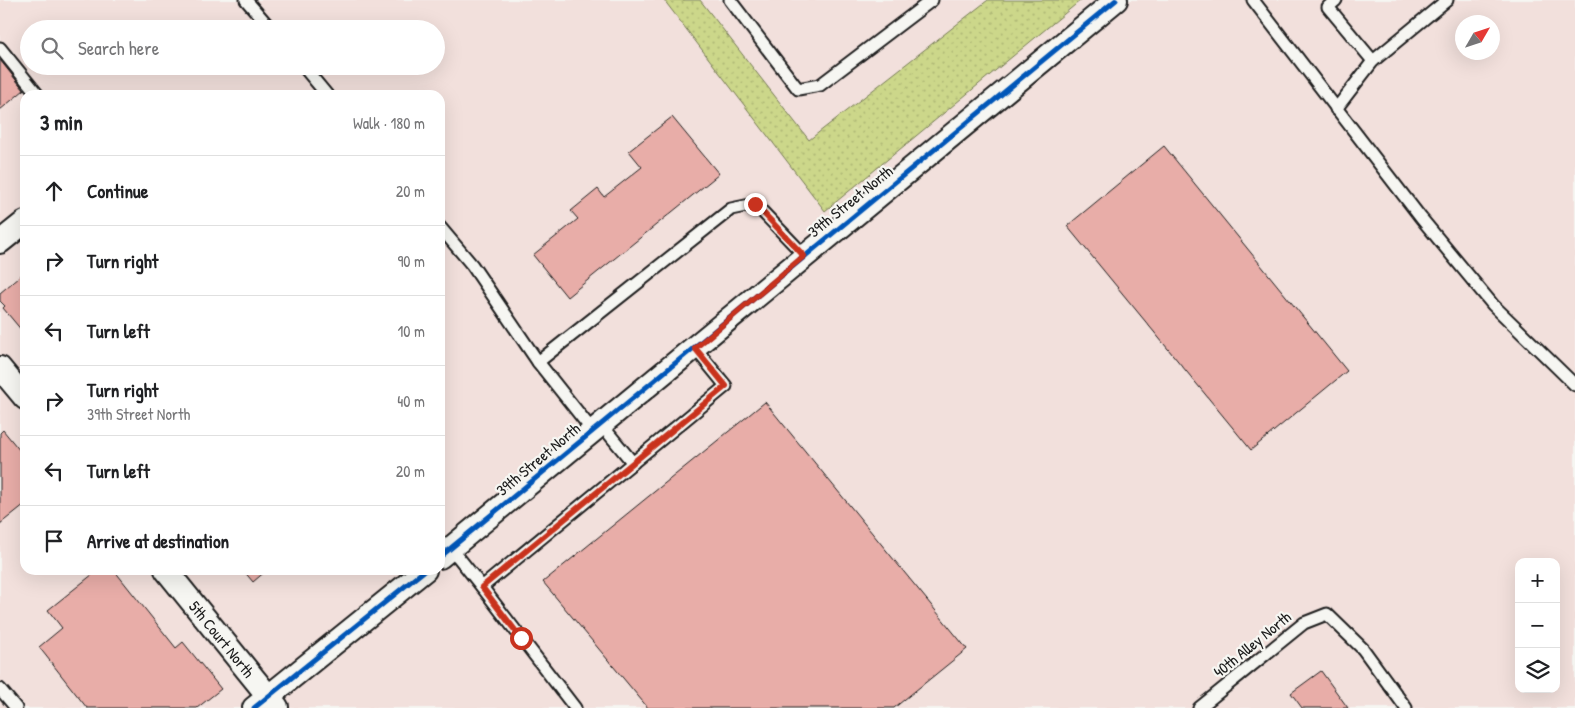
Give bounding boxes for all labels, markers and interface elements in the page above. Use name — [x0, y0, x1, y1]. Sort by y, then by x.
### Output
north arrow — [1455, 15, 1500, 60]
search box — [20, 20, 445, 75]
icon: search — [38, 34, 66, 62]
text: Search here — [78, 35, 159, 61]
text: 3 min — [40, 108, 83, 137]
text: Walk · 180 m — [353, 112, 425, 134]
street label: 39th Street North — [803, 160, 897, 242]
icon: ahead — [40, 177, 68, 205]
text: Continue — [87, 178, 148, 204]
text: 20 m — [396, 180, 425, 202]
route end — [744, 193, 767, 216]
icon: right — [40, 247, 68, 275]
text: Turn right — [87, 248, 158, 274]
text: 90 m — [397, 250, 425, 272]
icon: left — [40, 317, 68, 345]
text: Turn left — [87, 318, 150, 344]
text: 10 m — [397, 320, 425, 342]
text: Turn right — [87, 377, 158, 403]
icon: right — [40, 387, 68, 415]
text: 40 m — [397, 390, 425, 412]
text: 39th Street North — [87, 403, 190, 425]
street label: 39th Street North — [491, 417, 585, 501]
icon: left — [40, 457, 68, 485]
text: Turn left — [87, 458, 150, 484]
text: 20 m — [396, 460, 425, 482]
icon: arrive — [40, 527, 68, 555]
text: Arrive at destination — [87, 528, 229, 554]
map controls — [1515, 558, 1560, 693]
button: + — [1515, 558, 1560, 603]
street label: 5th Court North — [184, 596, 260, 682]
button: − — [1515, 603, 1560, 648]
street label: 40th Alley North — [1209, 606, 1296, 682]
route start — [510, 627, 533, 650]
button: layers — [1515, 648, 1560, 693]

